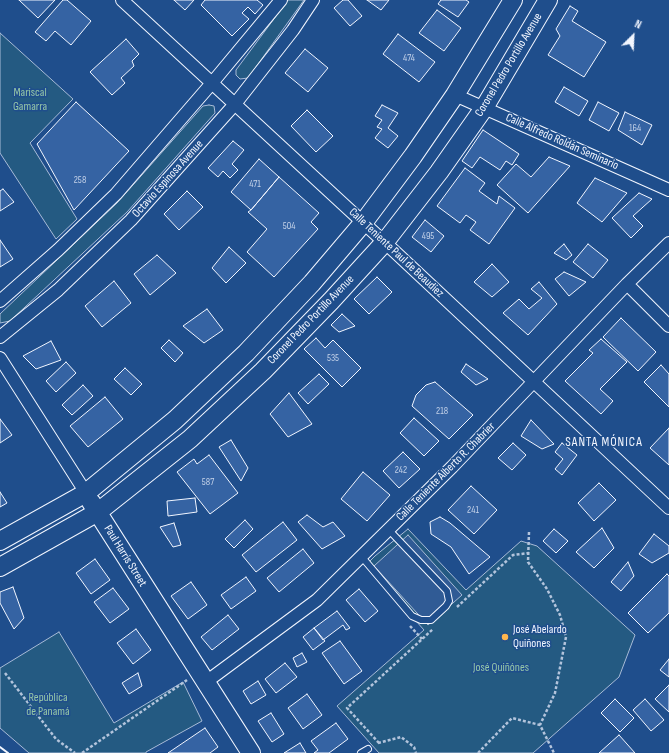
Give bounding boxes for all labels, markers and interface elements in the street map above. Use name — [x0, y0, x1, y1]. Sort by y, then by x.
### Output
street label: Coronel Pedro Portillo Avenue — [472, 11, 546, 119]
north arrow — [613, 16, 653, 56]
text: N — [633, 17, 643, 32]
house number: 474 — [403, 52, 415, 64]
park label: Mariscal Gamarra — [13, 86, 47, 114]
street label: Calle Alfredo Roldán Seminario — [503, 111, 621, 173]
house number: 164 — [629, 122, 641, 134]
street label: Octavio Espinosa Avenue — [129, 137, 207, 221]
house number: 258 — [74, 174, 86, 186]
house number: 471 — [249, 178, 261, 190]
street label: Calle Teniente Paul de Beaudiez — [346, 205, 446, 301]
house number: 504 — [283, 220, 295, 232]
house number: 495 — [422, 230, 434, 242]
street label: Coronel Pedro Portillo Avenue — [265, 272, 357, 368]
house number: 535 — [327, 352, 339, 364]
house number: 218 — [436, 405, 448, 417]
street label: Calle Teniente Alberto R. Chabrier — [394, 420, 498, 524]
district label: SANTA MÓNICA — [565, 435, 643, 451]
house number: 242 — [395, 464, 407, 476]
house number: 587 — [202, 476, 214, 488]
house number: 241 — [467, 504, 479, 516]
street label: Paul Harris Street — [100, 522, 150, 590]
place label: José Abelardo Quiñones — [513, 623, 567, 651]
marker: José Abelardo Quiñones — [500, 632, 510, 642]
park label: José Quiñónes — [473, 661, 529, 675]
park label: República de Panamá — [26, 691, 70, 719]

